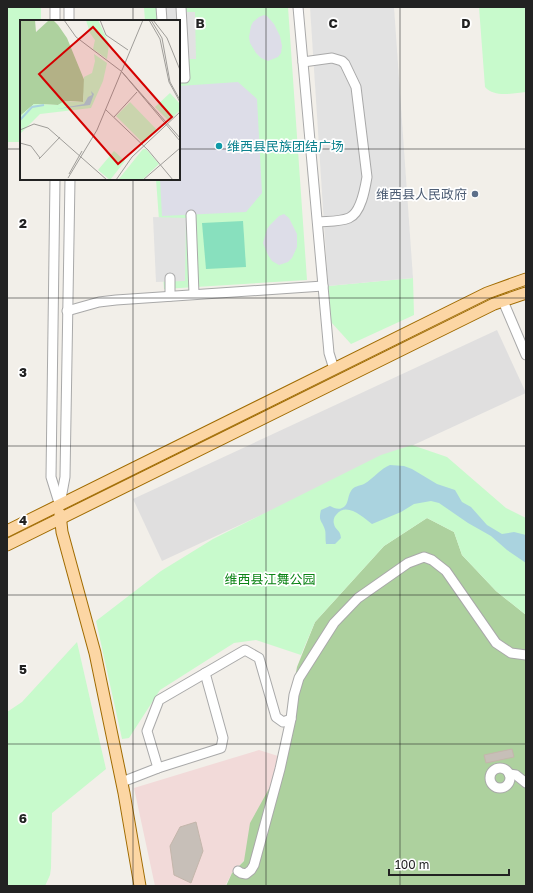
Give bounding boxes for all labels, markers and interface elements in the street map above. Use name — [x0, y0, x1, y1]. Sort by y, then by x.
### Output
text: B — [195, 15, 205, 31]
text: C — [328, 15, 338, 31]
text: D — [461, 15, 471, 31]
inset map — [20, 20, 180, 180]
place label: 维西县民族团结广场 — [227, 138, 344, 154]
marker: 维西县民族团结广场 — [214, 141, 224, 151]
place label: 维西县人民政府 — [376, 186, 467, 202]
marker: 维西县人民政府 — [470, 189, 480, 199]
text: 2 — [19, 215, 27, 231]
text: 3 — [19, 364, 27, 380]
text: 4 — [19, 512, 27, 528]
park label: 维西县江舞公园 — [224, 571, 316, 587]
text: 5 — [19, 661, 27, 677]
text: 6 — [19, 810, 27, 826]
scale bar — [389, 851, 509, 877]
text: 100 m — [395, 857, 429, 872]

